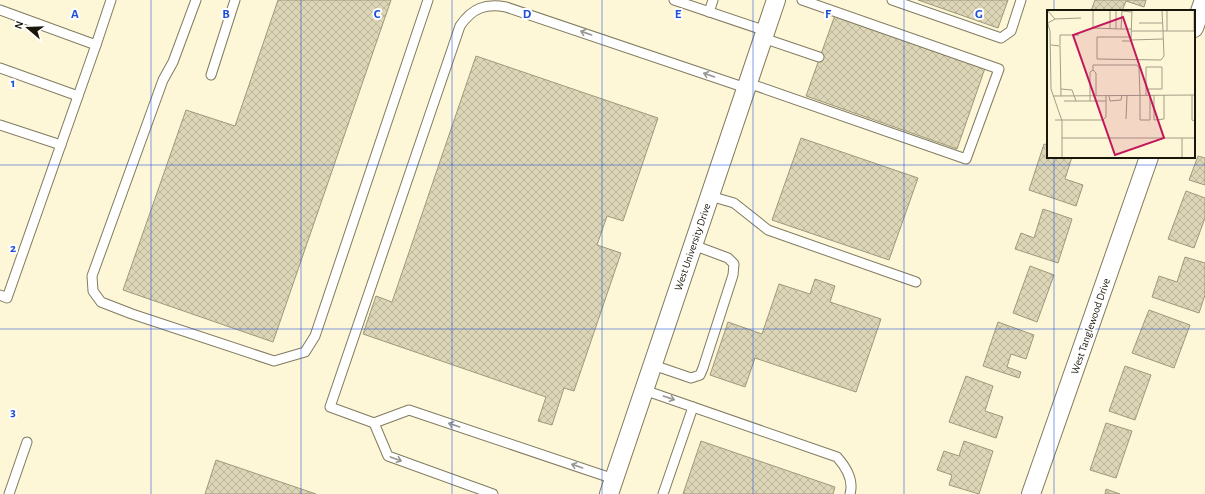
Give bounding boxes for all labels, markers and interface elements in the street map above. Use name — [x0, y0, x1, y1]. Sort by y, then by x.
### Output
north arrow — [8, 8, 48, 48]
text: A — [71, 8, 79, 21]
text: B — [222, 8, 230, 21]
text: C — [374, 8, 381, 21]
text: D — [523, 8, 532, 21]
text: E — [675, 8, 682, 21]
text: F — [825, 8, 832, 21]
text: G — [975, 8, 983, 21]
inset map — [1047, 10, 1195, 158]
text: N — [13, 19, 25, 30]
one-way arrow — [580, 29, 593, 36]
one-way arrow — [703, 71, 716, 78]
text: 1 — [11, 77, 15, 90]
street label: West University Drive — [672, 202, 713, 292]
text: 2 — [10, 242, 16, 255]
street label: West Tanglewood Drive — [1069, 277, 1112, 376]
one-way arrow — [662, 395, 675, 402]
text: 3 — [10, 406, 16, 419]
one-way arrow — [448, 421, 461, 428]
one-way arrow — [390, 456, 402, 464]
one-way arrow — [571, 462, 584, 469]

